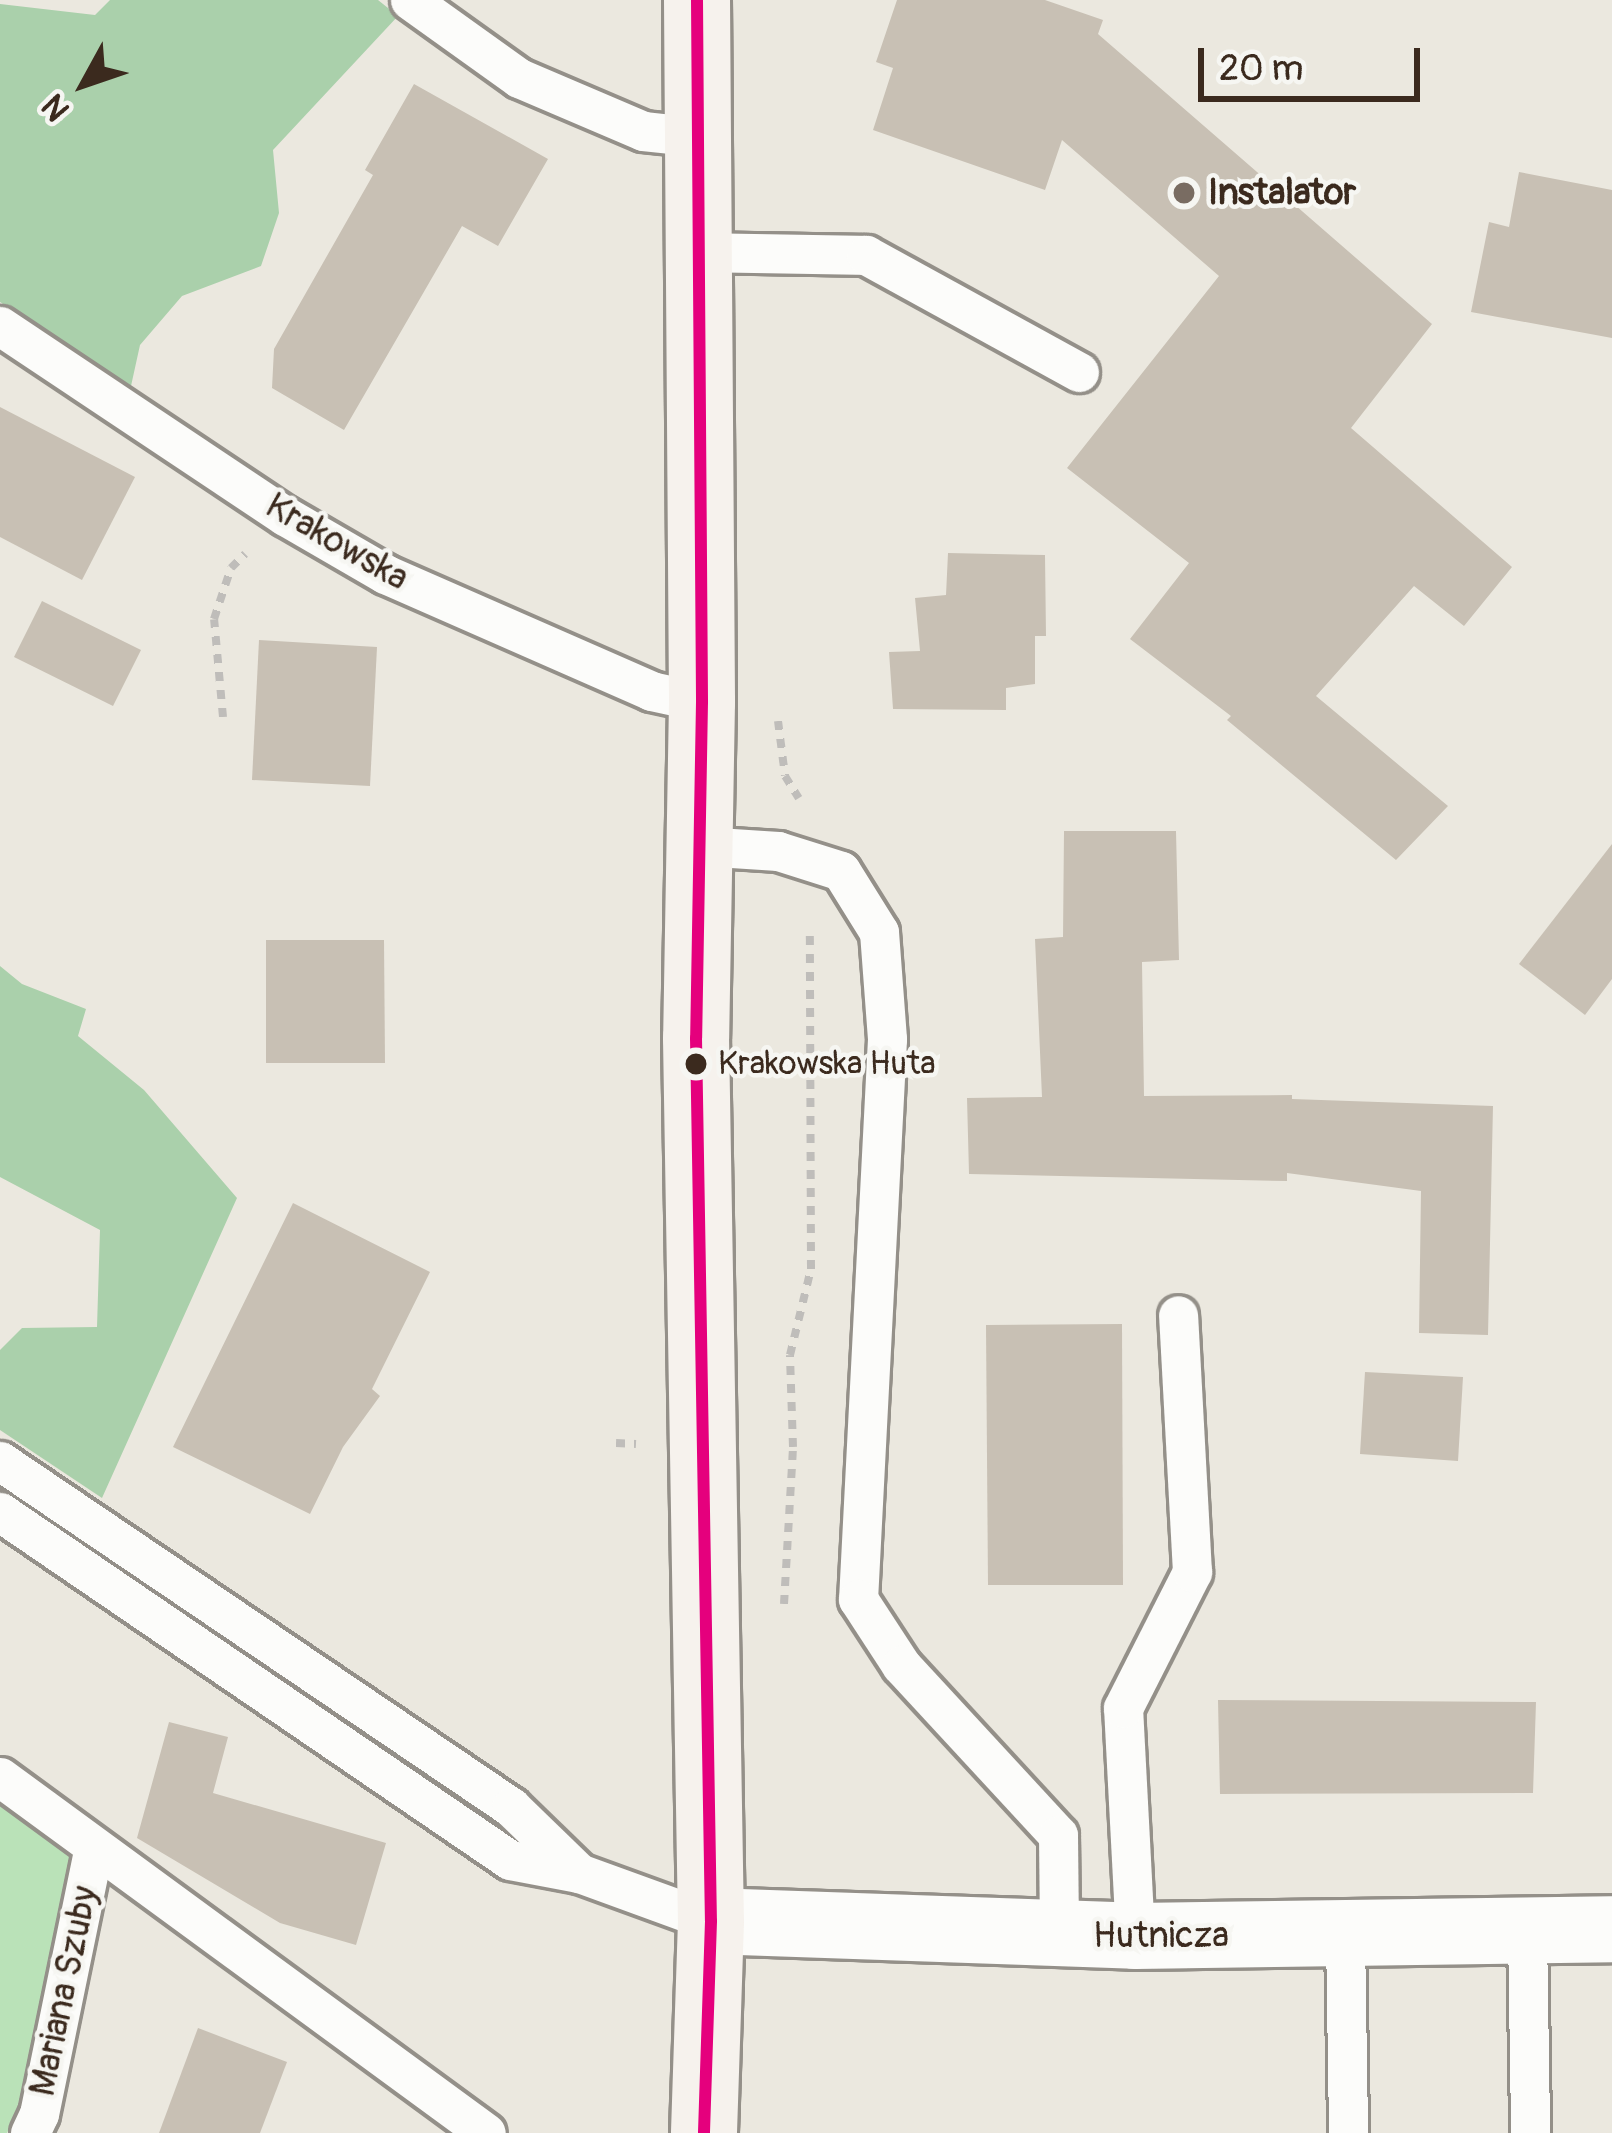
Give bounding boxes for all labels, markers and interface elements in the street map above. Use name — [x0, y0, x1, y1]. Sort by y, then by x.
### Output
north arrow — [24, 24, 144, 144]
scale bar — [1204, 24, 1426, 98]
text: 20 m — [1219, 46, 1304, 91]
text: N — [33, 86, 79, 129]
place label: Instalator — [1208, 171, 1356, 215]
marker: Instalator — [1171, 180, 1197, 206]
street label: Krakowska — [258, 484, 416, 600]
place label: Krakowska Huta — [718, 1044, 936, 1084]
marker: Krakowska Huta — [685, 1053, 707, 1075]
street label: Mariana Szuby — [21, 1882, 107, 2100]
street label: Hutnicza — [1093, 1914, 1229, 1958]

